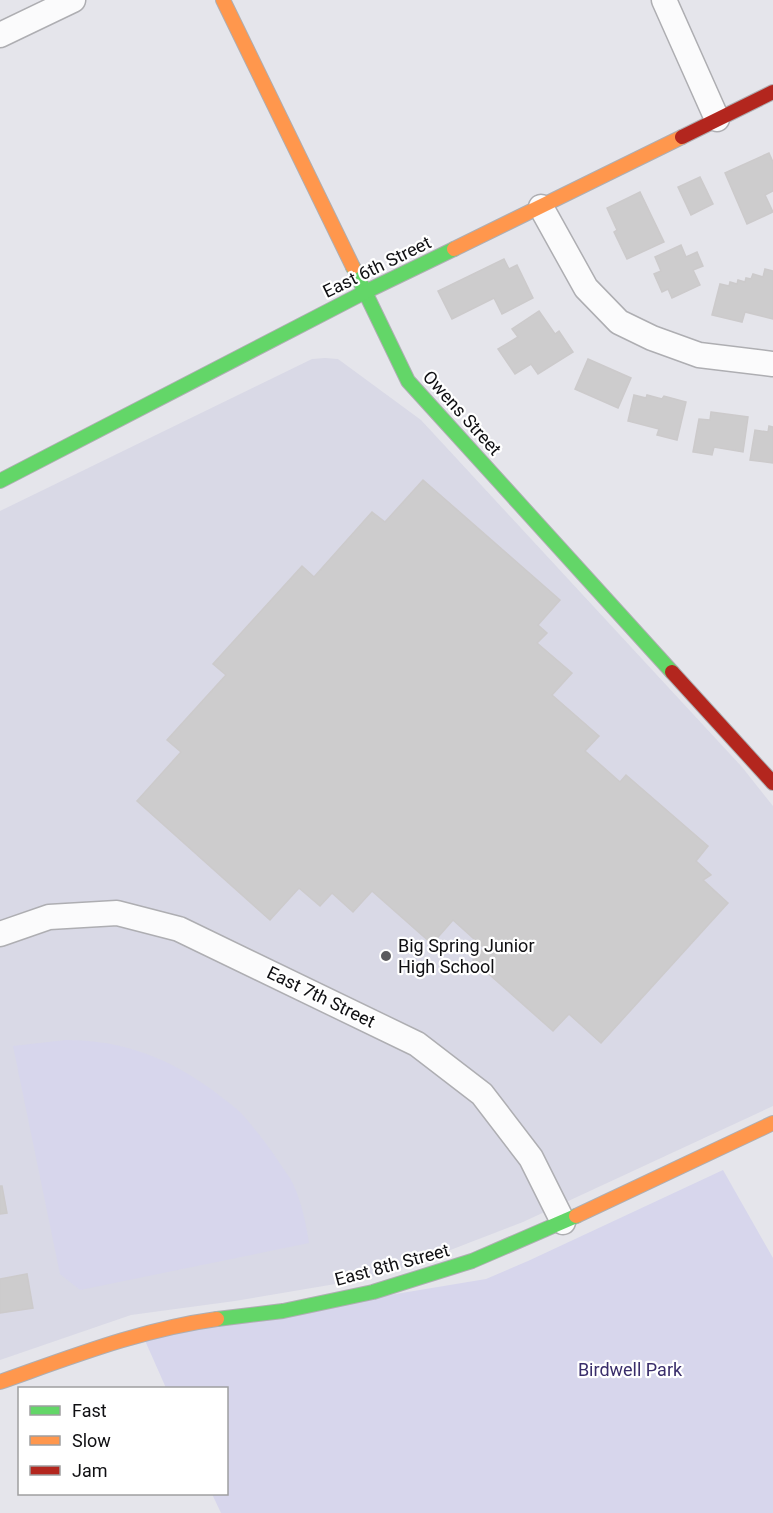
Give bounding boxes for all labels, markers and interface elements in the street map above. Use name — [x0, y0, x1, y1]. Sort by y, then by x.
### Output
street label: East 6th Street — [319, 231, 434, 302]
street label: Owens Street — [419, 366, 506, 459]
place label: Big Spring Junior High School — [398, 935, 535, 977]
marker: Big Spring Junior High School — [379, 949, 393, 963]
street label: East 7th Street — [264, 961, 379, 1032]
street label: East 8th Street — [332, 1239, 451, 1290]
park label: Birdwell Park — [578, 1359, 683, 1380]
legend — [18, 1387, 228, 1495]
text: Fast — [72, 1400, 107, 1421]
text: Slow — [72, 1430, 111, 1451]
text: Jam — [72, 1460, 108, 1481]

